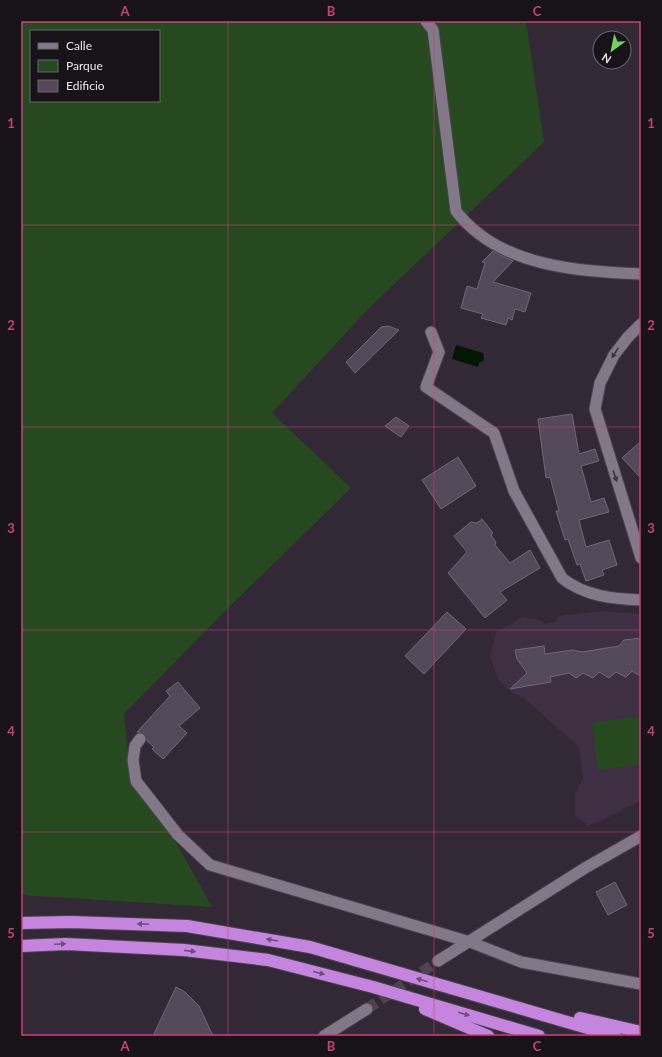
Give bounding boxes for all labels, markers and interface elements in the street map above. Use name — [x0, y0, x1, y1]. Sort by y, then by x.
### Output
text: A — [119, 3, 130, 19]
text: B — [327, 3, 336, 19]
text: C — [533, 3, 542, 19]
legend — [30, 30, 160, 102]
north arrow — [592, 30, 632, 70]
text: Calle — [66, 38, 92, 53]
text: N — [599, 51, 613, 67]
text: Parque — [66, 58, 103, 73]
text: Edificio — [66, 78, 105, 93]
text: 1 — [7, 115, 15, 131]
text: 1 — [647, 115, 655, 131]
text: 2 — [7, 317, 15, 333]
text: 2 — [647, 317, 655, 333]
one-way arrow — [612, 348, 619, 359]
one-way arrow — [612, 471, 618, 483]
text: 3 — [7, 520, 15, 536]
text: 3 — [647, 520, 655, 536]
text: 4 — [7, 723, 15, 739]
text: 4 — [647, 723, 655, 739]
one-way arrow — [137, 921, 149, 928]
text: 5 — [7, 925, 15, 941]
text: 5 — [647, 925, 655, 941]
one-way arrow — [266, 937, 278, 943]
one-way arrow — [54, 941, 66, 948]
one-way arrow — [184, 947, 196, 954]
one-way arrow — [314, 970, 326, 976]
one-way arrow — [415, 977, 427, 983]
one-way arrow — [458, 1011, 470, 1017]
text: A — [119, 1038, 130, 1054]
text: B — [327, 1038, 336, 1054]
text: C — [533, 1038, 542, 1054]

